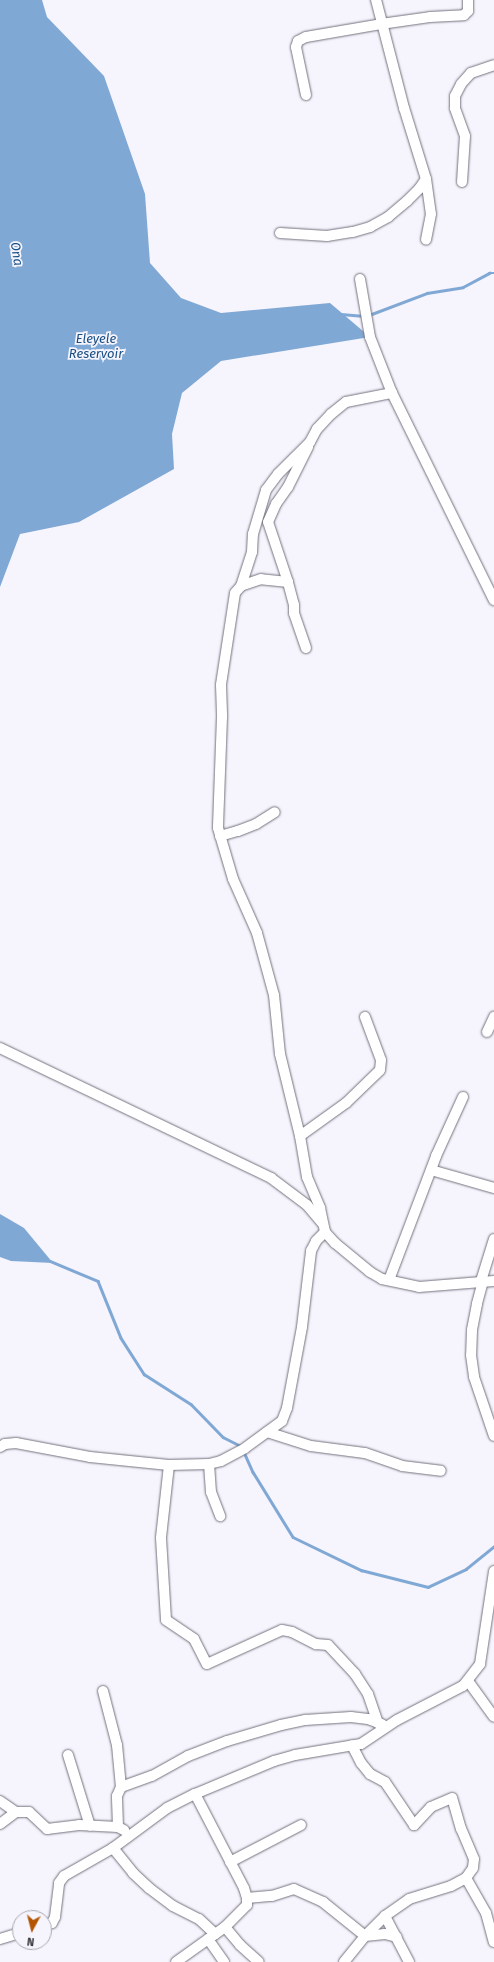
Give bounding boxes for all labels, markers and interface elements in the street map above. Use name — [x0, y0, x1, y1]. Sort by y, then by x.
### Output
water label: Ona — [6, 241, 26, 267]
water label: Eleyele Reservoir — [69, 332, 123, 363]
north arrow — [12, 1910, 52, 1950]
text: N — [26, 1935, 35, 1948]

